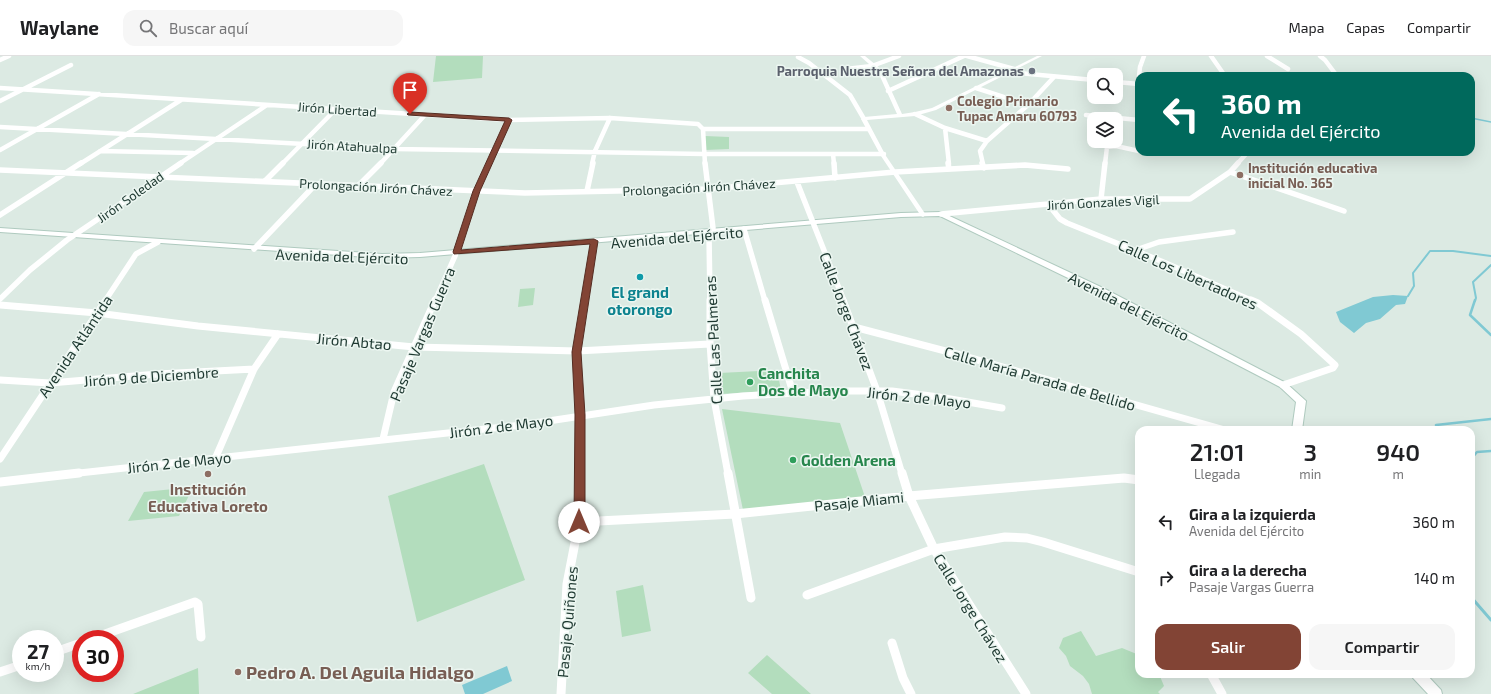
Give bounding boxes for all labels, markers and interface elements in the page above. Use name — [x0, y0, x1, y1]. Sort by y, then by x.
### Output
search box — [123, 10, 403, 46]
text: Waylane — [20, 16, 99, 39]
icon: search — [137, 17, 159, 39]
text: Buscar aquí — [169, 19, 248, 37]
text: Mapa — [1289, 19, 1324, 36]
text: Capas — [1346, 19, 1385, 36]
text: Compartir — [1407, 19, 1471, 36]
place label: Parroquia Nuestra Señora del Amazonas — [777, 63, 1024, 79]
marker: Parroquia Nuestra Señora del Amazonas — [1027, 66, 1037, 76]
map controls — [1087, 68, 1123, 148]
button: search — [1087, 68, 1123, 104]
pin — [393, 73, 427, 114]
icon: arrive — [399, 79, 421, 101]
text: 360 m — [1221, 86, 1302, 120]
icon: left — [1155, 88, 1207, 140]
place label: Colegio Primario Tupac Amaru 60793 — [957, 93, 1077, 124]
street label: Jirón Libertad — [297, 98, 377, 120]
marker: Colegio Primario Tupac Amaru 60793 — [944, 103, 954, 113]
button: layers — [1087, 112, 1123, 148]
text: Avenida del Ejército — [1221, 120, 1381, 142]
street label: Jirón Atahualpa — [306, 136, 398, 156]
place label: Institución educativa inicial No. 365 — [1248, 160, 1377, 191]
street label: Jirón Soledad — [93, 168, 167, 226]
marker: Institución educativa inicial No. 365 — [1235, 170, 1245, 180]
street label: Prolongación Jirón Chávez — [299, 175, 453, 199]
street label: Prolongación Jirón Chávez — [622, 175, 776, 199]
street label: Jirón Gonzales Vigil — [1046, 191, 1160, 213]
street label: Avenida del Ejército — [610, 222, 744, 253]
street label: Calle Los Libertadores — [1115, 235, 1261, 313]
street label: Avenida del Ejército — [275, 245, 409, 268]
street label: Calle Jorge Chávez — [816, 249, 878, 373]
street label: Pasaje Vargas Guerra — [386, 264, 459, 404]
street label: Avenida del Ejército — [1065, 268, 1192, 345]
marker: El grand otorongo — [635, 272, 645, 282]
street label: Calle Las Palmeras — [701, 275, 725, 405]
place label: El grand otorongo — [607, 283, 673, 318]
street label: Avenida Atlántida — [34, 291, 116, 401]
street label: Jirón Abtao — [316, 329, 392, 353]
street label: Calle María Parada de Bellido — [942, 342, 1138, 414]
street label: Jirón 9 de Diciembre — [83, 362, 219, 390]
place label: Canchita Dos de Mayo — [758, 364, 849, 400]
marker: Canchita Dos de Mayo — [745, 377, 755, 387]
street label: Jirón 2 de Mayo — [866, 383, 972, 411]
street label: Jirón 2 de Mayo — [448, 411, 554, 441]
text: 21:01 — [1190, 437, 1244, 466]
text: 3 — [1304, 437, 1317, 466]
text: 940 — [1376, 437, 1420, 466]
street label: Jirón 2 de Mayo — [126, 448, 232, 476]
place label: Golden Arena — [801, 451, 896, 469]
marker: Golden Arena — [788, 455, 798, 465]
text: Llegada — [1194, 466, 1240, 482]
text: min — [1299, 466, 1321, 482]
text: m — [1392, 466, 1404, 482]
marker: Institución Educativa Loreto — [203, 469, 213, 479]
place label: Institución Educativa Loreto — [148, 480, 268, 515]
street label: Pasaje Miami — [813, 487, 905, 516]
position arrow — [558, 501, 600, 543]
text: Gira a la izquierda — [1189, 505, 1316, 523]
icon: left — [1155, 511, 1177, 533]
text: 360 m — [1413, 513, 1455, 531]
text: Avenida del Ejército — [1189, 523, 1304, 539]
street label: Calle Jorge Chávez — [930, 550, 1012, 666]
text: Gira a la derecha — [1189, 561, 1307, 579]
street label: Pasaje Quiñones — [553, 565, 582, 679]
icon: right — [1155, 567, 1177, 589]
text: 140 m — [1414, 569, 1455, 587]
text: Pasaje Vargas Guerra — [1189, 579, 1314, 595]
button: Salir — [1155, 624, 1301, 670]
button: Compartir — [1309, 624, 1455, 670]
speed limit sign: 30 — [72, 630, 124, 682]
text: 27 — [27, 639, 49, 663]
text: km/h — [26, 660, 50, 672]
place label: Pedro A. Del Aguila Hidalgo — [246, 661, 474, 683]
marker: Pedro A. Del Aguila Hidalgo — [233, 667, 243, 677]

